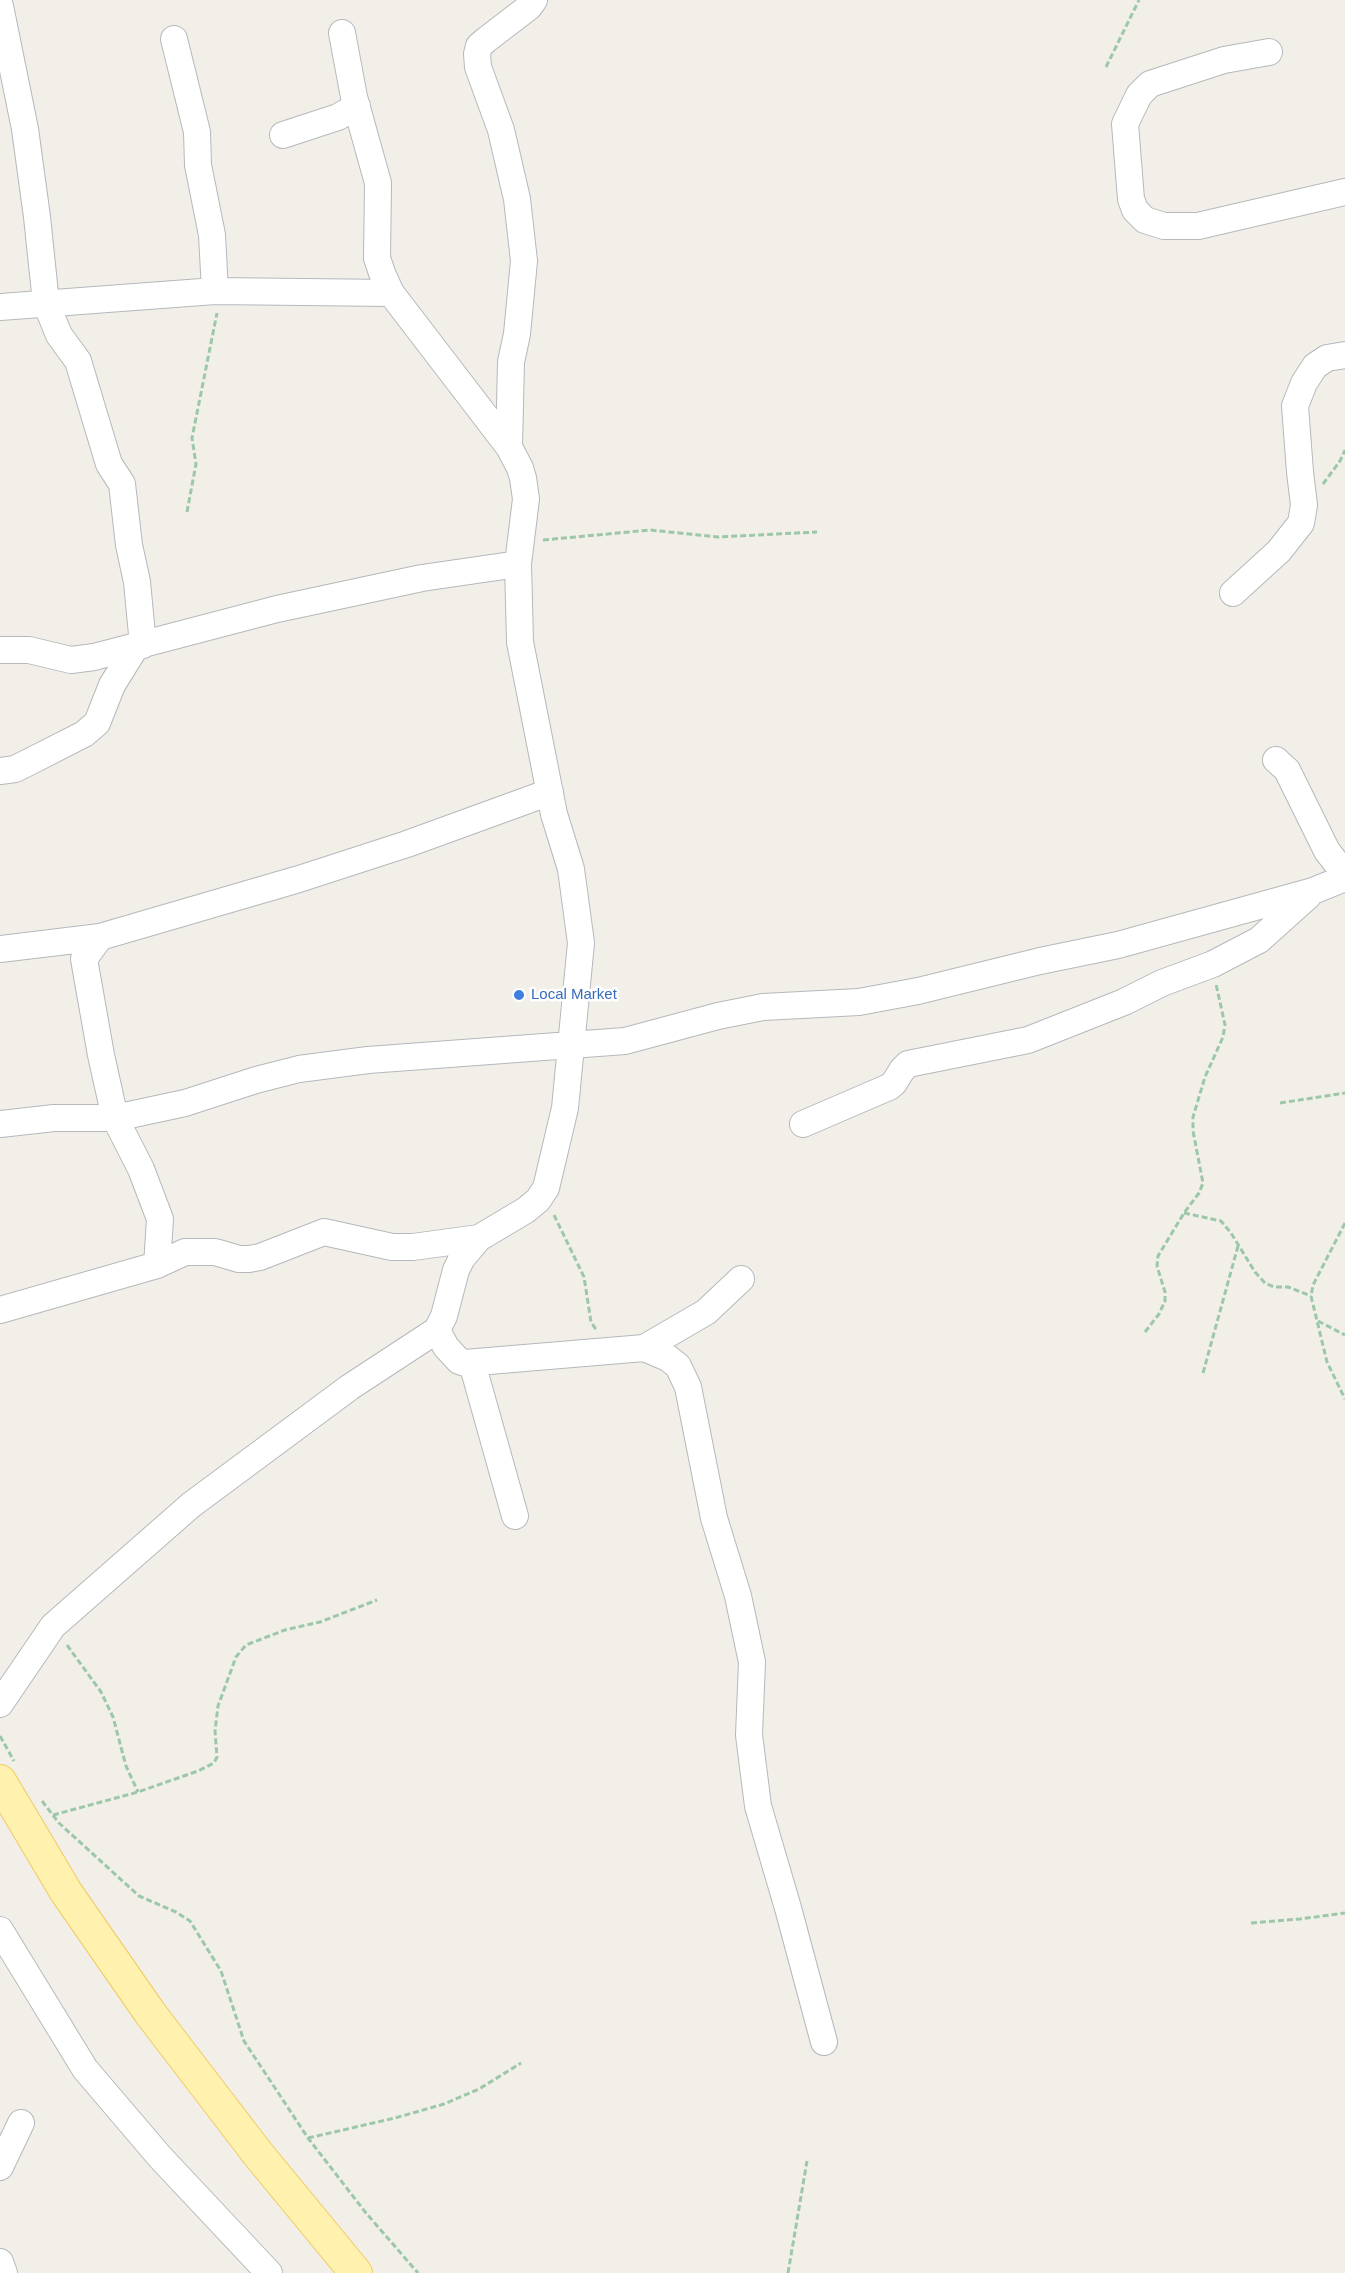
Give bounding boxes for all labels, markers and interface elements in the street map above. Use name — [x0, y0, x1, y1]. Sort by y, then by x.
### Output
place label: Local Market — [531, 986, 617, 1004]
marker: Local Market — [512, 988, 526, 1002]

